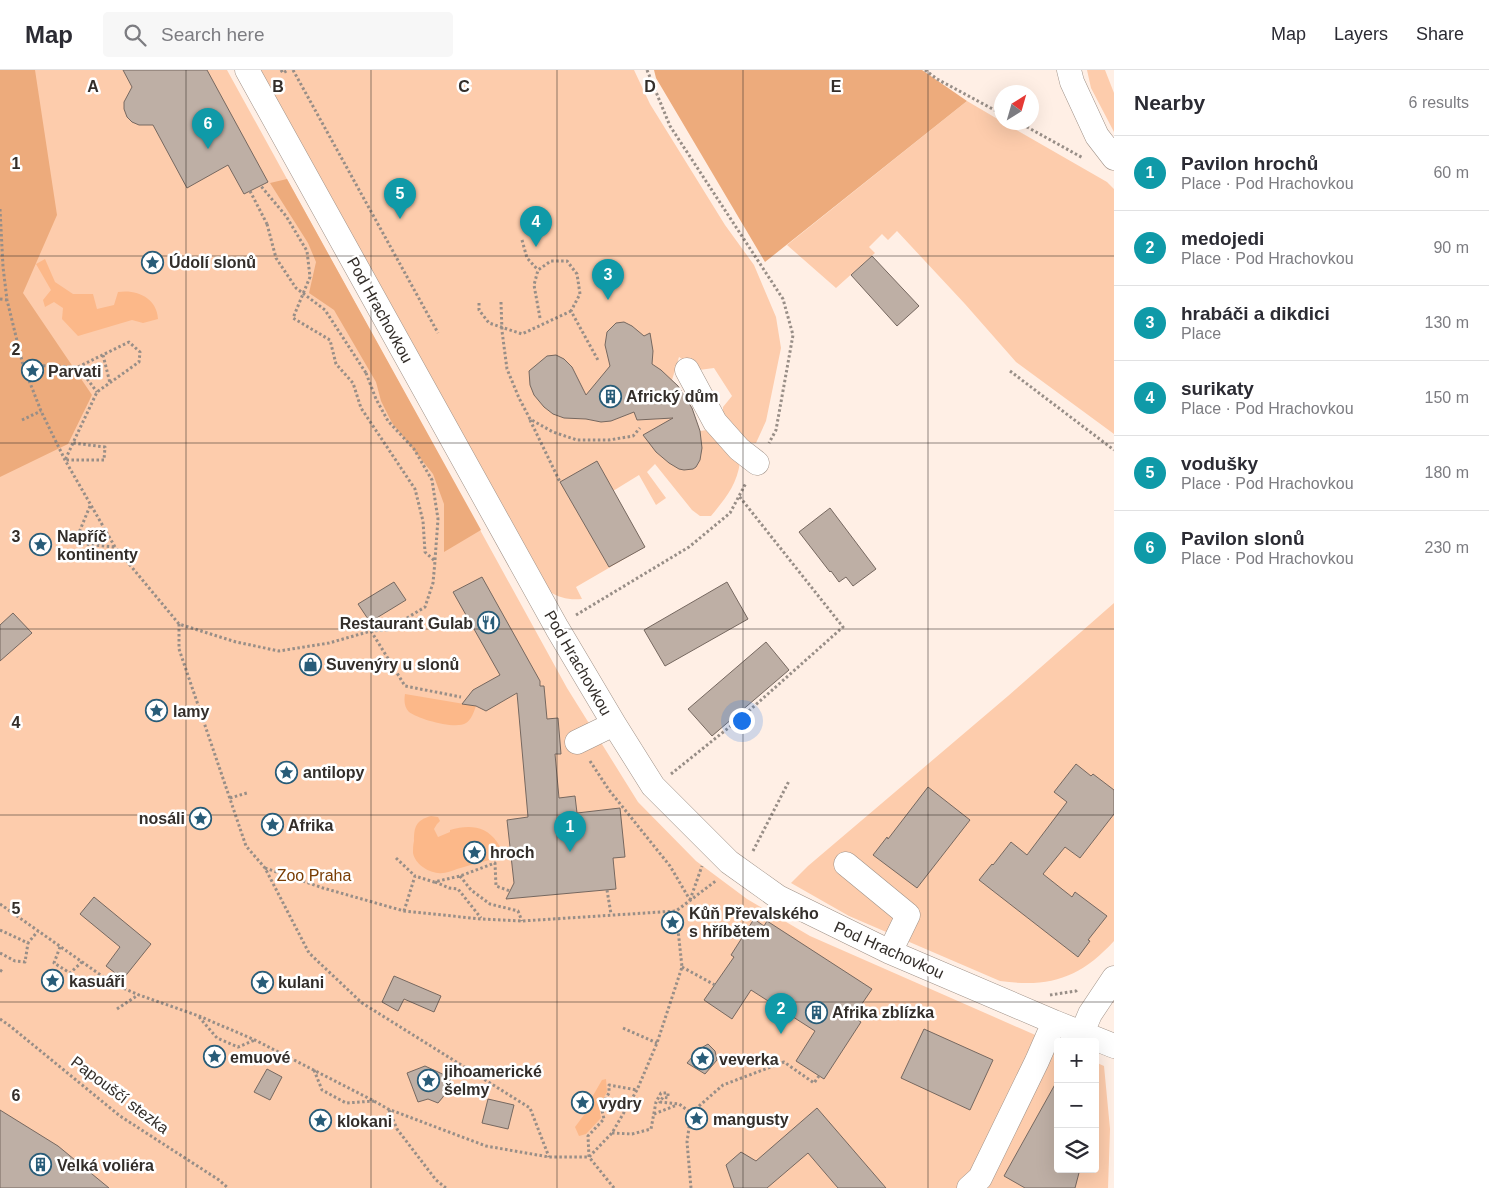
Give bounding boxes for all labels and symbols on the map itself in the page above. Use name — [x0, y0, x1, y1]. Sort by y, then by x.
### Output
text: A — [87, 78, 99, 95]
text: B — [272, 78, 284, 95]
text: C — [458, 78, 470, 95]
text: D — [644, 78, 656, 95]
text: E — [831, 78, 842, 95]
north arrow — [994, 85, 1039, 130]
pin: 6 — [192, 108, 224, 149]
text: 1 — [12, 155, 21, 172]
pin: 5 — [384, 178, 416, 219]
pin: 4 — [520, 206, 552, 247]
place icon: Údolí slonů — [141, 250, 165, 274]
place label: Údolí slonů — [169, 253, 256, 271]
street label: Pod Hrachovkou — [344, 254, 416, 366]
pin: 3 — [592, 259, 624, 300]
text: 2 — [12, 341, 21, 358]
place icon: Parvati — [20, 359, 44, 383]
place label: Parvati — [48, 363, 101, 380]
building icon: Africký dům — [598, 384, 622, 408]
place label: Africký dům — [626, 388, 718, 405]
text: 3 — [12, 528, 21, 545]
place label: Napříč kontinenty — [57, 528, 138, 563]
place icon: Napříč kontinenty — [29, 533, 53, 557]
street label: Pod Hrachovkou — [541, 608, 615, 718]
restaurant icon: Restaurant Gulab — [477, 611, 501, 635]
place label: Restaurant Gulab — [340, 615, 473, 632]
shop icon: Suvenýry u slonů — [298, 652, 322, 676]
place label: Suvenýry u slonů — [326, 656, 459, 673]
place icon: lamy — [145, 699, 169, 723]
place label: lamy — [173, 703, 210, 720]
your location — [729, 708, 755, 734]
text: 4 — [12, 714, 21, 731]
place icon: antilopy — [275, 760, 299, 784]
place label: antilopy — [303, 764, 364, 781]
place icon: nosáli — [189, 806, 213, 830]
place label: nosáli — [139, 810, 185, 827]
pin: 1 — [554, 811, 586, 852]
place icon: Afrika — [260, 813, 284, 837]
place label: Afrika — [288, 817, 333, 834]
place icon: hroch — [462, 840, 486, 864]
place label: hroch — [490, 844, 534, 861]
park label: Zoo Praha — [277, 867, 351, 884]
text: 5 — [12, 900, 21, 917]
place label: Kůň Převalského s hříbětem — [689, 905, 819, 940]
place icon: Kůň Převalského s hříbětem — [661, 910, 685, 934]
street label: Pod Hrachovkou — [832, 918, 946, 982]
place icon: kasuáři — [41, 969, 65, 993]
place icon: kulani — [250, 970, 274, 994]
place label: kasuáři — [69, 973, 125, 990]
place label: kulani — [278, 974, 324, 991]
pin: 2 — [765, 993, 797, 1034]
building icon: Afrika zblízka — [804, 1000, 828, 1024]
place label: Afrika zblízka — [832, 1004, 934, 1021]
place icon: emuové — [202, 1045, 226, 1069]
place icon: veverka — [691, 1047, 715, 1071]
place label: emuové — [230, 1049, 291, 1066]
place label: veverka — [719, 1051, 779, 1068]
street label: Papouščí stezka — [68, 1053, 172, 1137]
place label: jihoamerické šelmy — [443, 1063, 542, 1098]
place icon: jihoamerické šelmy — [416, 1068, 440, 1092]
text: 6 — [12, 1087, 21, 1104]
place icon: vydry — [571, 1091, 595, 1115]
place label: vydry — [599, 1095, 642, 1112]
place icon: mangusty — [685, 1107, 709, 1131]
place icon: klokani — [309, 1109, 333, 1133]
place label: mangusty — [713, 1111, 789, 1128]
place label: klokani — [337, 1113, 392, 1130]
building icon: Velká voliéra — [29, 1153, 53, 1177]
place label: Velká voliéra — [57, 1157, 154, 1174]

